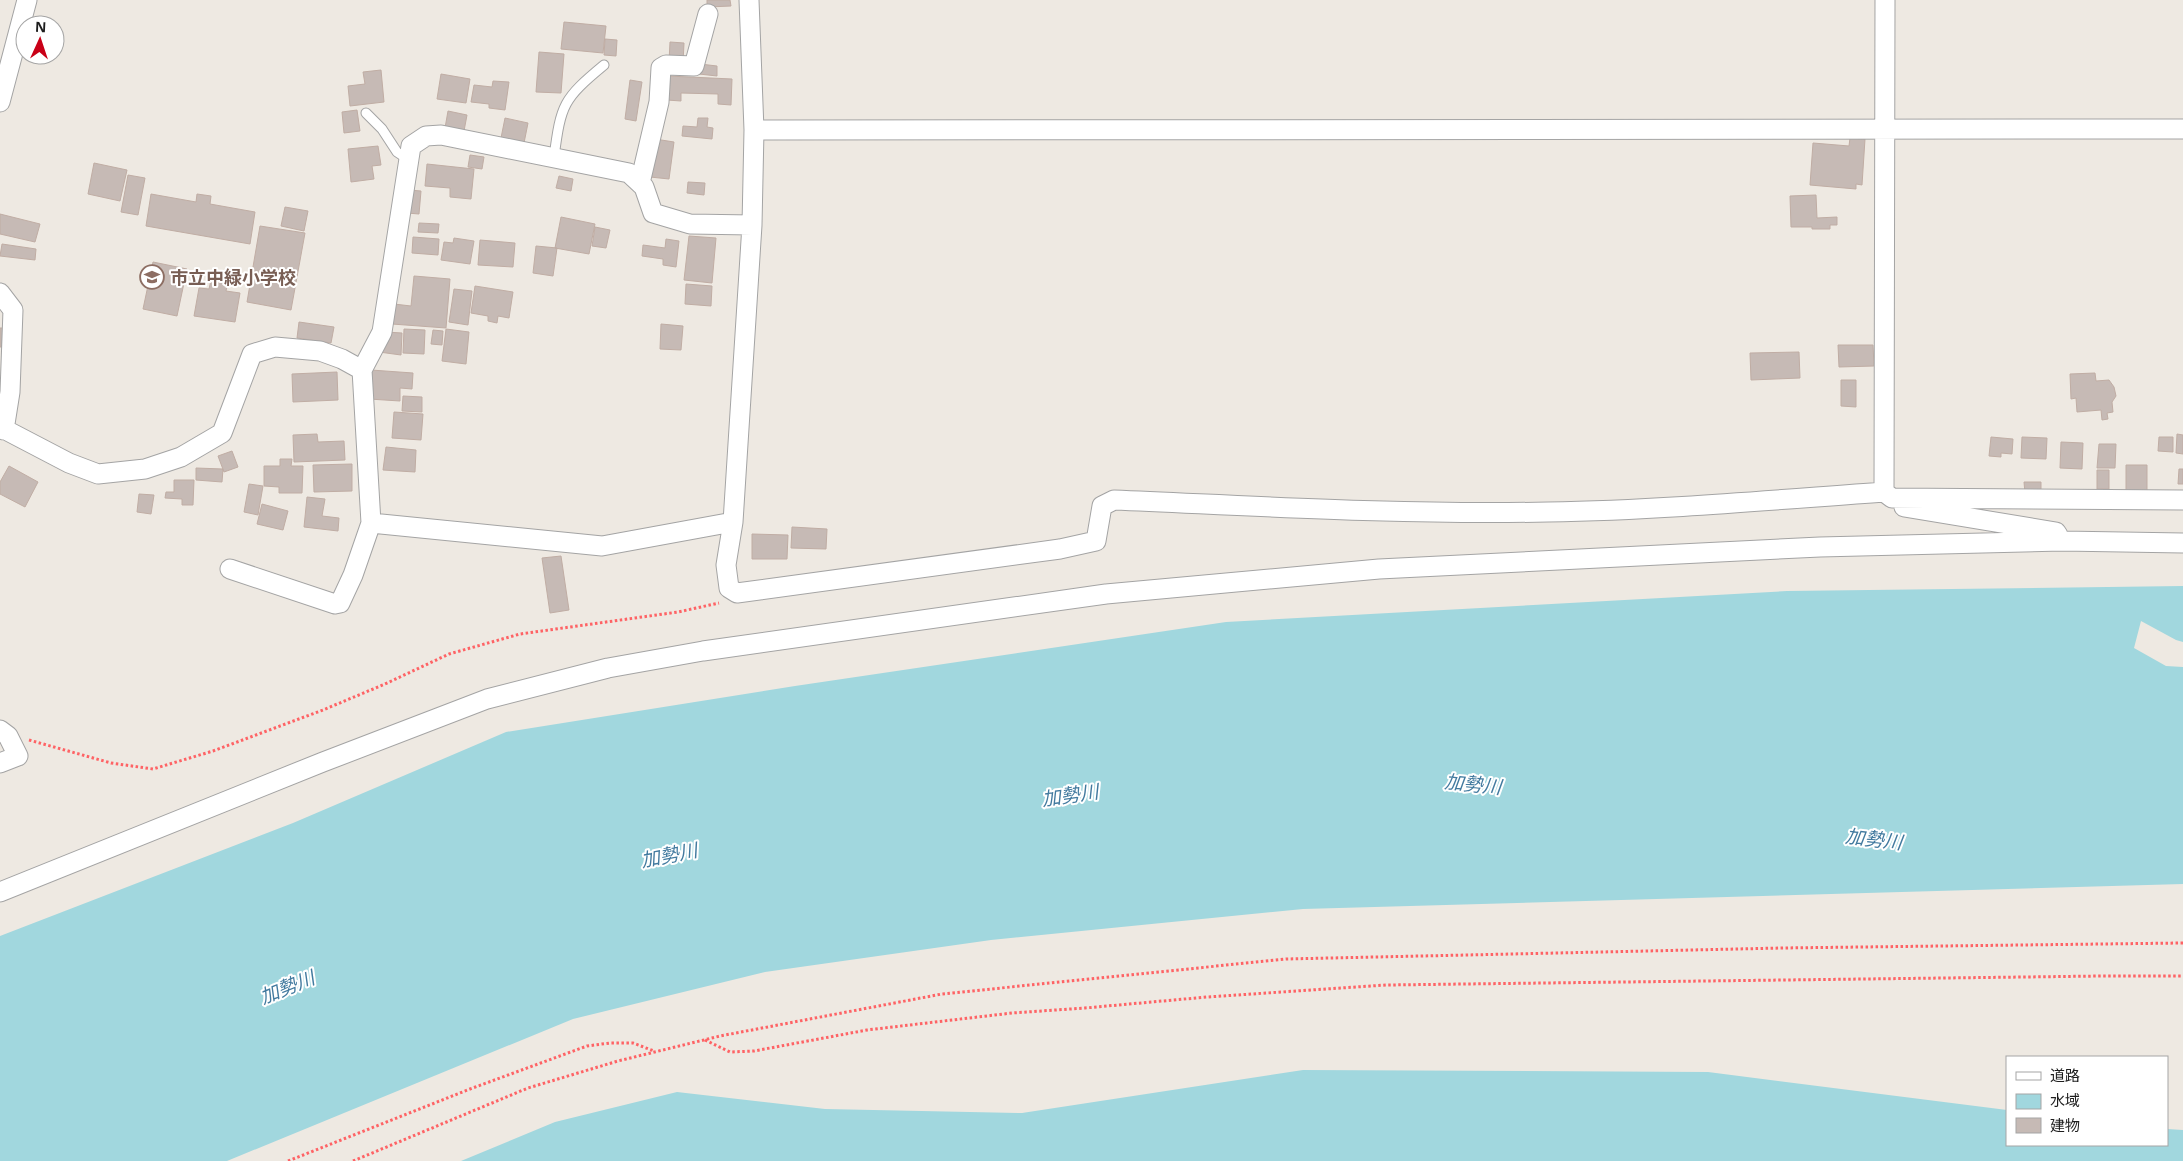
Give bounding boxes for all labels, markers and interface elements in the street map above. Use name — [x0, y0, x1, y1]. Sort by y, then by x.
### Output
north arrow — [15, 15, 65, 65]
text: N — [35, 17, 47, 36]
school or university icon: 市立中緑小学校 — [139, 264, 165, 290]
place label: 市立中緑小学校 — [170, 265, 296, 289]
water label: 加勢川 — [1443, 768, 1505, 800]
water label: 加勢川 — [1040, 778, 1102, 812]
water label: 加勢川 — [1844, 823, 1906, 856]
water label: 加勢川 — [639, 836, 701, 873]
water label: 加勢川 — [256, 964, 320, 1010]
legend — [2006, 1056, 2168, 1146]
text: 道路 — [2050, 1065, 2080, 1085]
text: 水域 — [2050, 1090, 2080, 1110]
text: 建物 — [2050, 1115, 2080, 1135]

